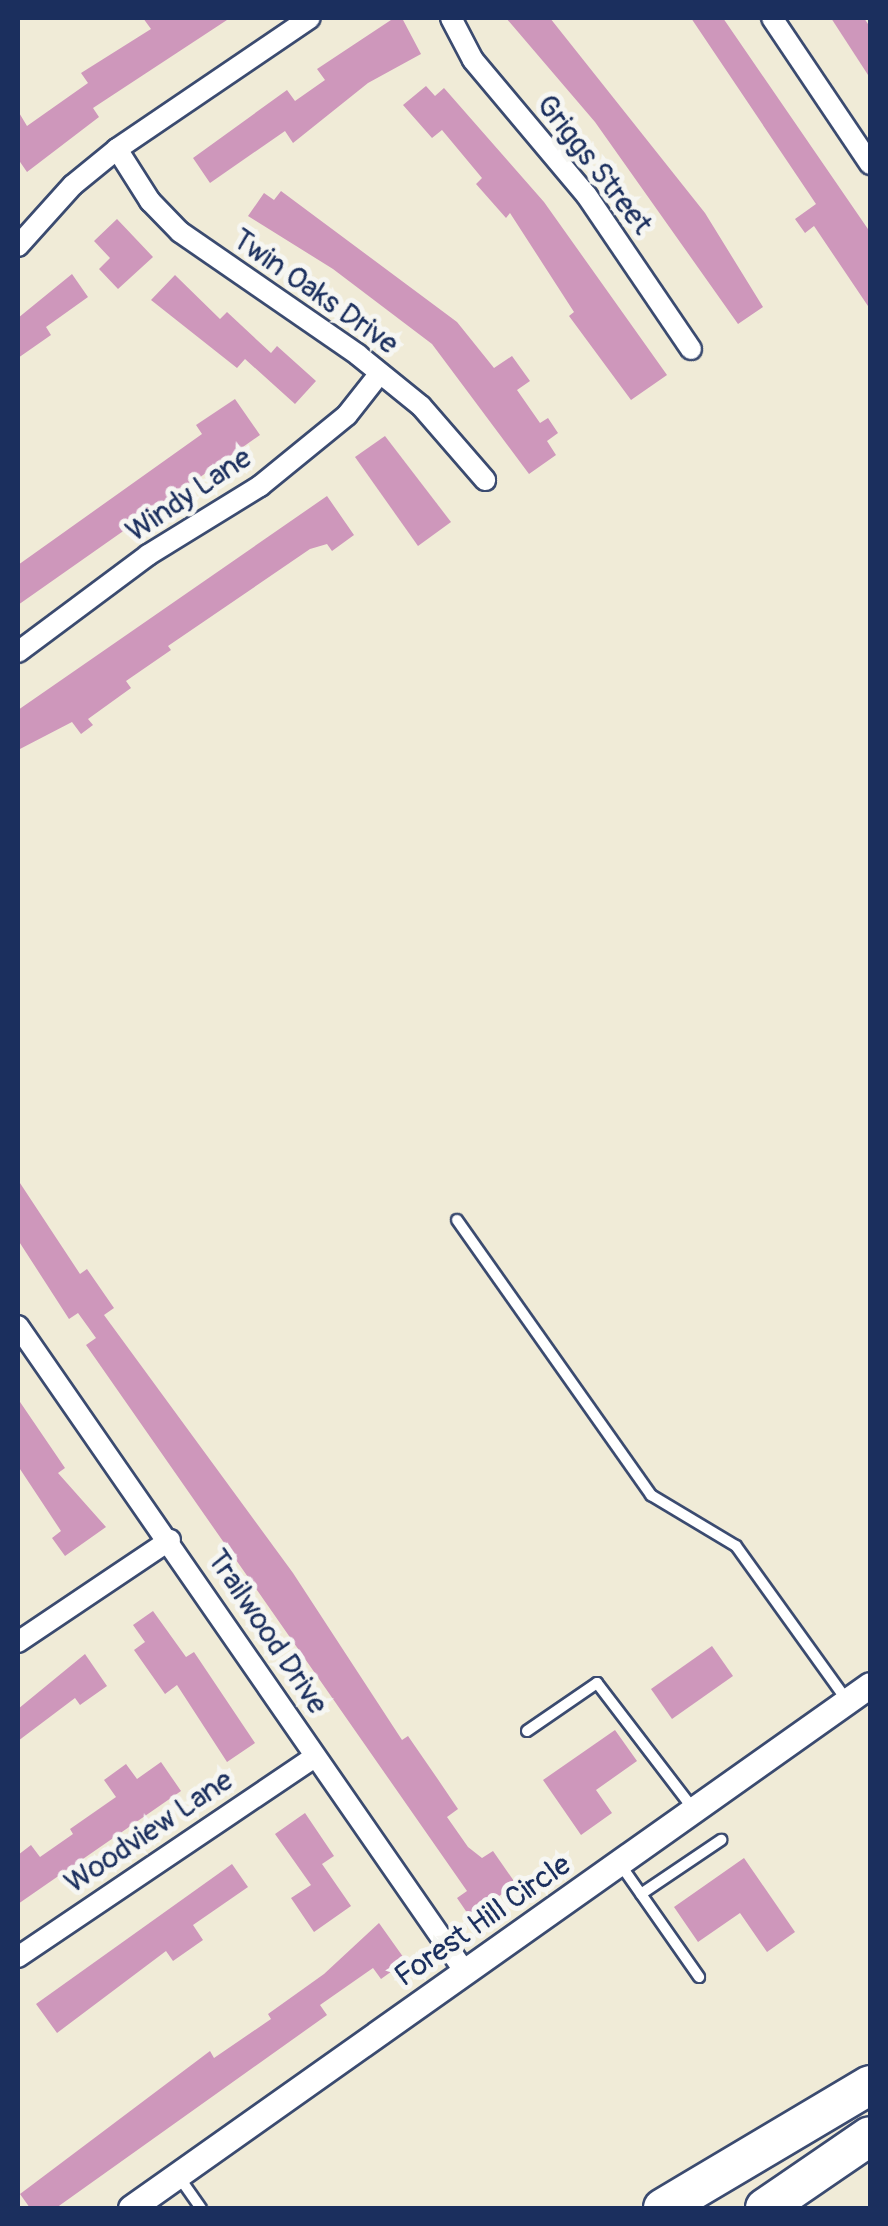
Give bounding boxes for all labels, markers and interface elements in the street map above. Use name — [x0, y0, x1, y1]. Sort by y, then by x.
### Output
street label: Griggs Street — [528, 88, 660, 242]
street label: Twin Oaks Drive — [225, 222, 405, 362]
street label: Windy Lane — [120, 440, 258, 550]
street label: Trailwood Drive — [199, 1543, 335, 1721]
street label: Woodview Lane — [58, 1763, 240, 1901]
street label: Forest Hill Circle — [388, 1847, 578, 1995]

